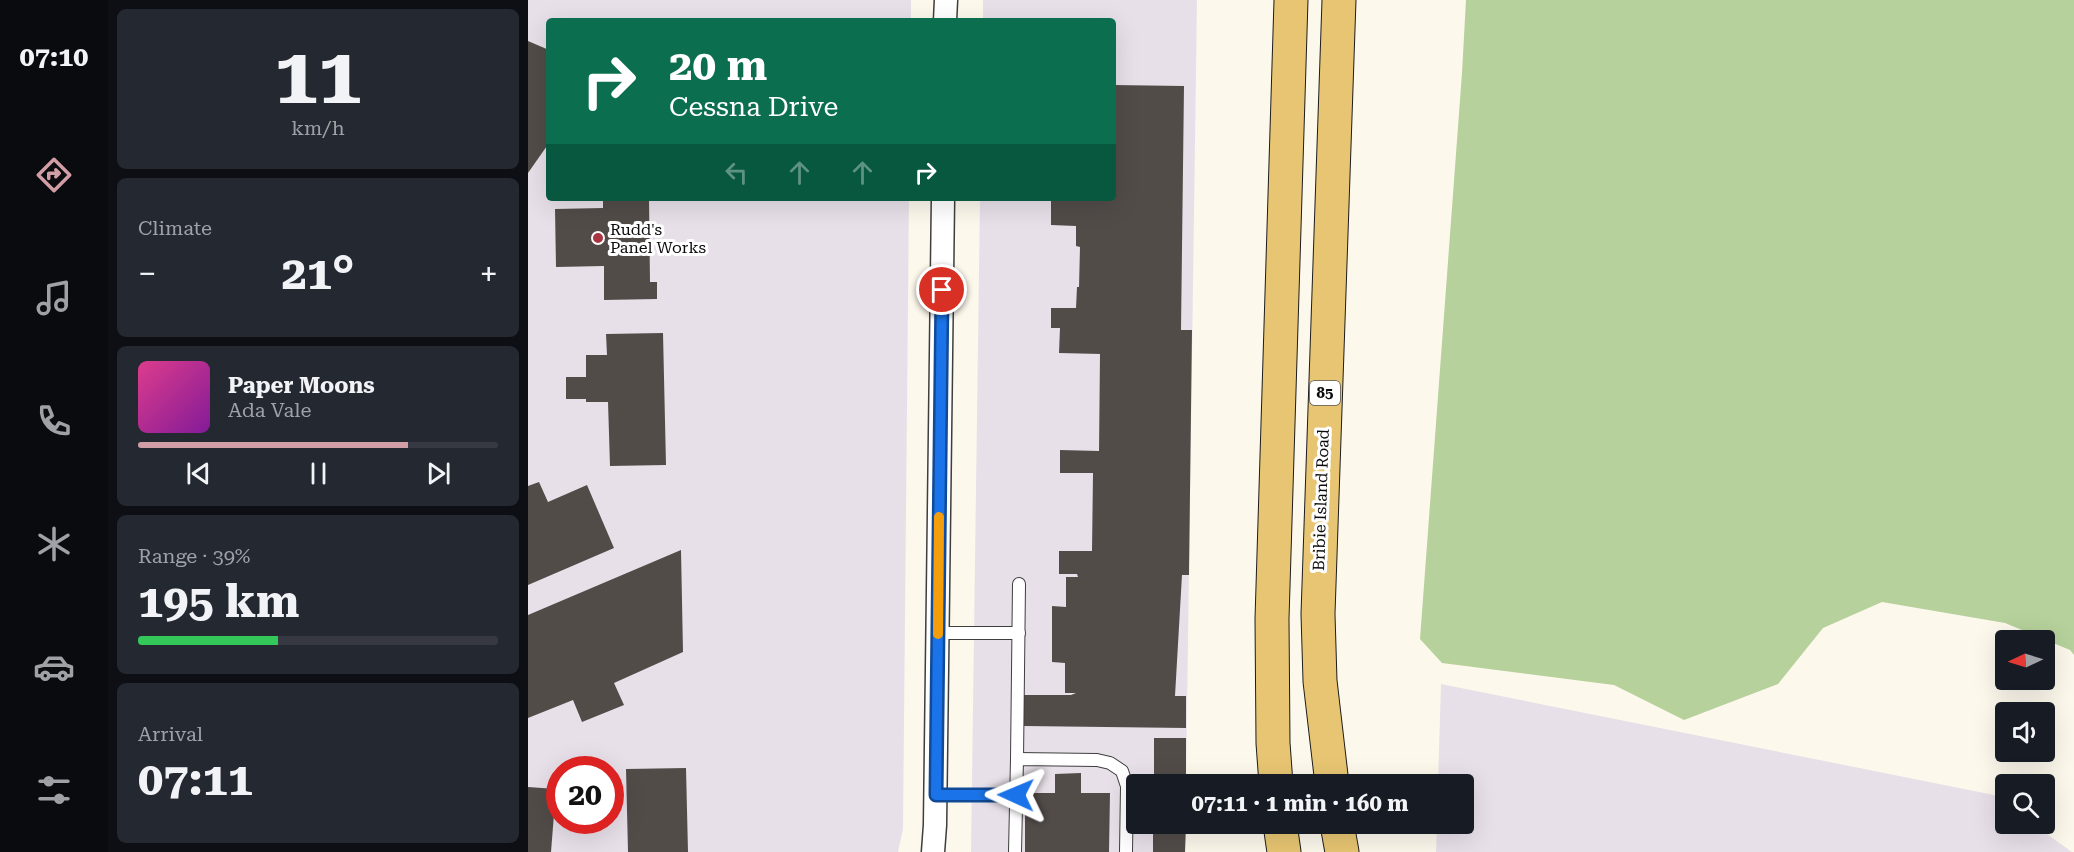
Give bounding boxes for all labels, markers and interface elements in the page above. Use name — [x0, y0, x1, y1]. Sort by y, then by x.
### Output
text: 11 — [274, 31, 362, 122]
text: 07:10 — [20, 41, 88, 73]
text: 20 m — [669, 41, 767, 90]
icon: right — [570, 42, 648, 120]
text: Cessna Drive — [669, 91, 838, 123]
text: km/h — [291, 116, 345, 140]
icon: directions — [33, 154, 75, 196]
icon: left — [720, 156, 753, 189]
icon: ahead — [783, 156, 816, 189]
icon: ahead — [846, 156, 879, 189]
icon: right — [909, 156, 942, 189]
text: Climate — [138, 216, 212, 240]
place label: Rudd's Panel Works — [610, 220, 706, 257]
marker: Rudd's Panel Works — [591, 231, 605, 245]
text: 21° — [282, 247, 354, 300]
text: − — [138, 254, 156, 293]
text: + — [480, 254, 498, 293]
pin — [916, 264, 967, 315]
icon: arrive — [925, 273, 958, 306]
icon: music — [33, 277, 75, 319]
text: Paper Moons — [228, 373, 375, 398]
road number: 85 — [1310, 381, 1340, 405]
text: Ada Vale — [228, 398, 311, 422]
icon: phone — [33, 400, 75, 442]
street label: Bribie Island Road — [1309, 429, 1333, 571]
icon: previous — [182, 457, 215, 490]
icon: pause — [302, 457, 335, 490]
icon: next — [422, 457, 455, 490]
icon: climate — [33, 523, 75, 565]
text: Range · 39% — [138, 544, 250, 568]
text: 195 km — [138, 575, 299, 628]
north arrow — [1995, 630, 2055, 690]
map controls — [1995, 630, 2055, 834]
icon: car — [33, 646, 75, 688]
button: sound — [1995, 702, 2055, 762]
text: Arrival — [138, 722, 203, 746]
text: 07:11 — [138, 753, 253, 806]
speed limit sign: 20 — [546, 756, 624, 834]
position arrow — [984, 763, 1048, 827]
icon: filters — [33, 769, 75, 811]
button: search — [1995, 774, 2055, 834]
text: 07:11 · 1 min · 160 m — [1191, 791, 1409, 816]

